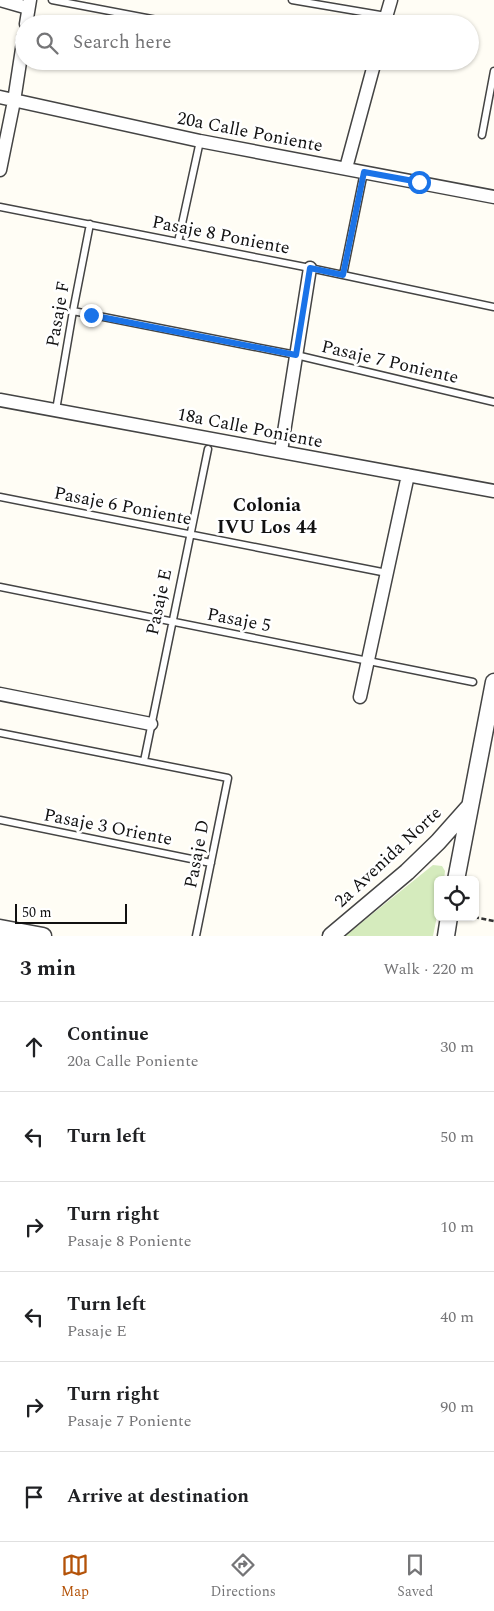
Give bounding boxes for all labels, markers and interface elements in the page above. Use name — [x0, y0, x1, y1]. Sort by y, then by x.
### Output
search box — [15, 15, 479, 70]
text: Search here — [73, 28, 172, 57]
icon: search — [33, 29, 61, 57]
street label: 20a Calle Poniente — [175, 105, 325, 159]
route start — [408, 171, 431, 194]
street label: Pasaje 8 Poniente — [150, 208, 292, 262]
street label: Pasaje F — [39, 279, 77, 349]
route end — [80, 304, 103, 327]
street label: Pasaje 7 Poniente — [319, 333, 461, 391]
street label: 18a Calle Poniente — [175, 401, 325, 455]
street label: Pasaje 6 Poniente — [52, 479, 194, 533]
district label: Colonia IVU Los 44 — [217, 491, 317, 542]
street label: Pasaje E — [139, 566, 179, 638]
street label: Pasaje 5 — [205, 601, 273, 639]
street label: 2a Avenida Norte — [328, 800, 448, 914]
street label: Pasaje 3 Oriente — [41, 801, 175, 853]
street label: Pasaje D — [177, 817, 217, 891]
map controls — [434, 876, 479, 921]
button: locate — [434, 876, 479, 921]
scale bar — [15, 901, 128, 924]
text: 50 m — [22, 902, 52, 923]
text: 3 min — [20, 953, 76, 985]
text: Walk · 220 m — [383, 957, 474, 981]
text: Continue — [67, 1020, 149, 1049]
icon: ahead — [20, 1033, 48, 1061]
text: 30 m — [440, 1035, 474, 1059]
text: 20a Calle Poniente — [67, 1049, 199, 1073]
text: Turn left — [67, 1122, 146, 1151]
icon: left — [20, 1123, 48, 1151]
text: 50 m — [440, 1125, 474, 1149]
text: Turn right — [67, 1200, 160, 1229]
icon: right — [20, 1213, 48, 1241]
text: 10 m — [440, 1215, 474, 1239]
text: Pasaje 8 Poniente — [67, 1229, 191, 1253]
text: Turn left — [67, 1290, 146, 1319]
icon: left — [20, 1303, 48, 1331]
text: 40 m — [440, 1305, 474, 1329]
text: Pasaje E — [67, 1319, 127, 1343]
text: Turn right — [67, 1380, 160, 1409]
icon: right — [20, 1393, 48, 1421]
text: 90 m — [440, 1395, 474, 1419]
text: Pasaje 7 Poniente — [67, 1409, 191, 1433]
text: Arrive at destination — [67, 1482, 249, 1511]
icon: arrive — [20, 1483, 48, 1511]
tab: Map — [61, 1551, 89, 1602]
tab: Directions — [210, 1551, 276, 1602]
tab: Saved — [397, 1551, 433, 1602]

